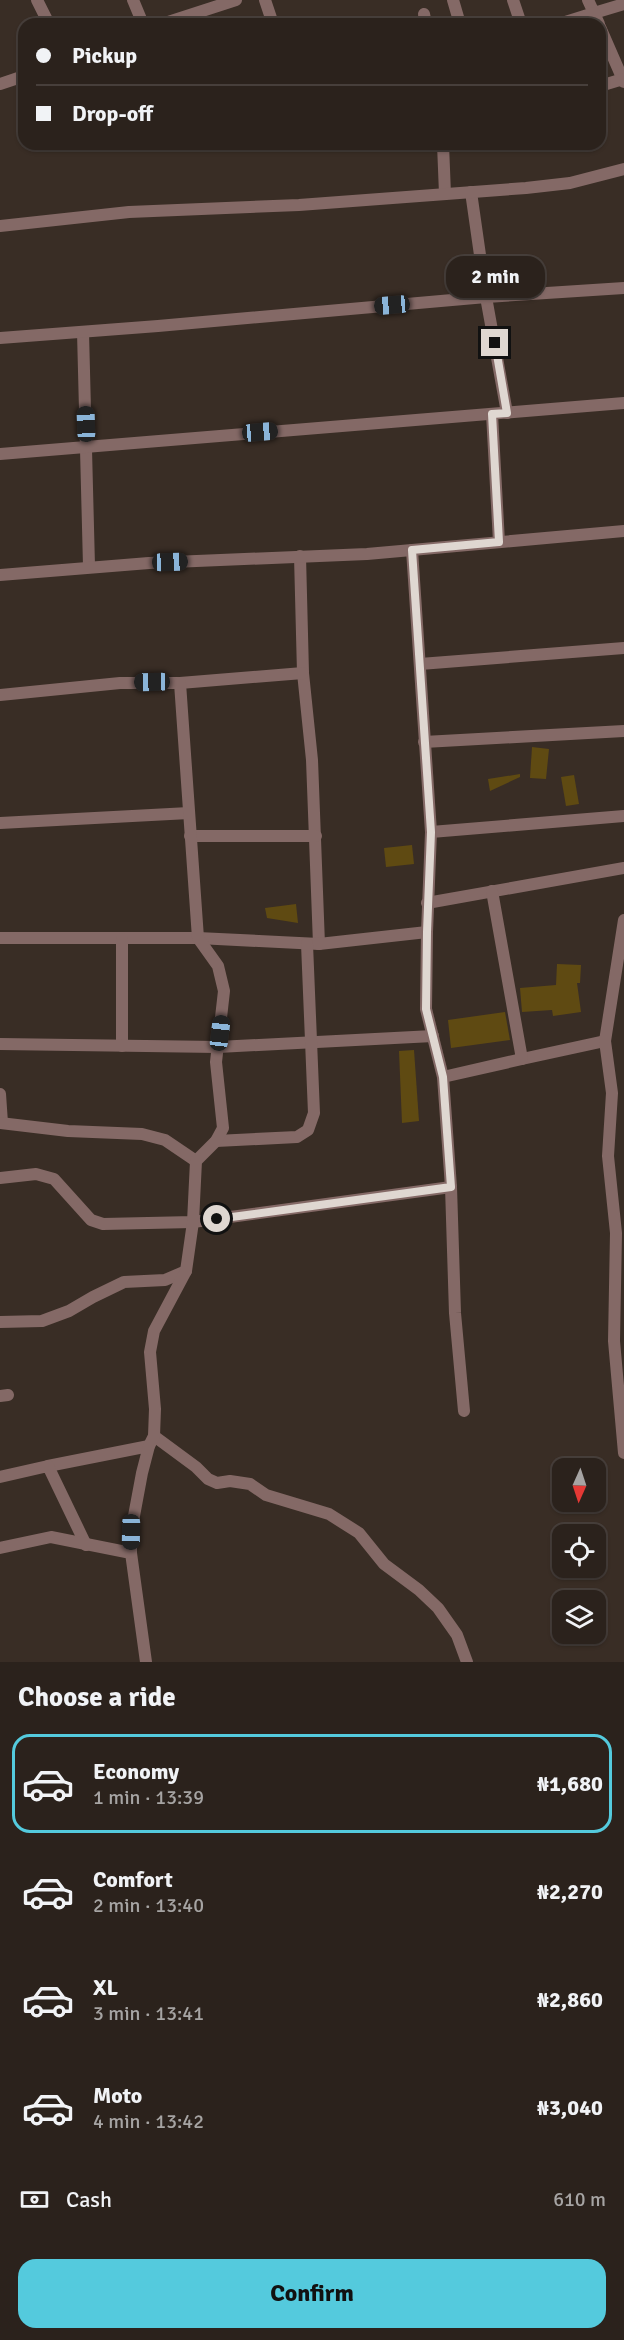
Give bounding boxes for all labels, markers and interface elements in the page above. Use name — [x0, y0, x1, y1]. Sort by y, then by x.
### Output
text: Pickup — [72, 42, 137, 69]
text: Drop-off — [72, 100, 153, 127]
callout: 2 min — [446, 256, 544, 298]
text: 2 min — [471, 264, 520, 289]
car — [373, 294, 411, 316]
route end — [481, 329, 508, 356]
car — [76, 406, 96, 442]
car — [241, 421, 279, 443]
car — [152, 552, 188, 572]
car — [134, 673, 170, 691]
car — [209, 1014, 231, 1052]
route start — [203, 1205, 230, 1232]
north arrow — [552, 1458, 606, 1512]
map controls — [552, 1458, 606, 1644]
car — [122, 1514, 140, 1550]
button: locate — [552, 1524, 606, 1578]
button: layers — [552, 1590, 606, 1644]
text: Choose a ride — [18, 1681, 176, 1714]
icon: car — [21, 1757, 75, 1811]
text: Economy — [93, 1758, 179, 1785]
text: ₦1,680 — [537, 1770, 603, 1797]
text: 1 min · 13:39 — [93, 1785, 204, 1810]
icon: car — [21, 1865, 75, 1919]
text: Comfort — [93, 1866, 173, 1893]
text: ₦2,270 — [537, 1878, 603, 1905]
text: 2 min · 13:40 — [93, 1893, 204, 1918]
icon: car — [21, 1973, 75, 2027]
text: XL — [93, 1974, 118, 2001]
text: ₦2,860 — [537, 1986, 603, 2013]
text: 3 min · 13:41 — [93, 2001, 204, 2026]
icon: car — [21, 2081, 75, 2135]
text: Moto — [93, 2082, 142, 2109]
text: ₦3,040 — [537, 2094, 603, 2121]
text: 4 min · 13:42 — [93, 2109, 204, 2134]
icon: cash — [18, 2183, 51, 2216]
text: Cash — [66, 2186, 112, 2213]
text: 610 m — [553, 2187, 606, 2212]
button: Confirm — [18, 2259, 606, 2328]

